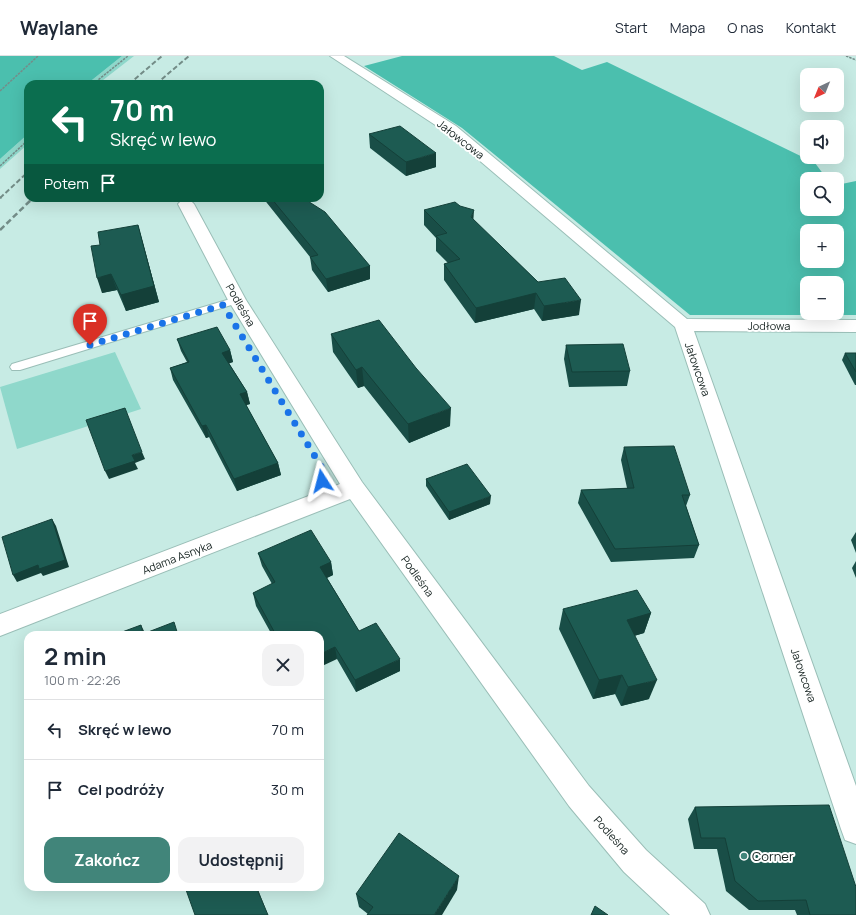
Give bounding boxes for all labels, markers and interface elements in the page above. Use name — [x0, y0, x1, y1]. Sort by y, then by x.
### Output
text: Waylane — [20, 15, 98, 41]
text: Start — [615, 18, 648, 37]
text: Mapa — [670, 18, 705, 37]
text: O nas — [727, 18, 764, 37]
text: Kontakt — [786, 18, 836, 37]
north arrow — [800, 68, 844, 112]
map controls — [800, 68, 844, 320]
text: 70 m — [110, 91, 174, 129]
icon: left — [44, 96, 96, 148]
street label: Jałowcowa — [434, 116, 488, 162]
button: sound — [800, 120, 844, 164]
text: Skręć w lewo — [110, 127, 216, 151]
icon: arrive — [97, 172, 119, 194]
button: search — [800, 172, 844, 216]
text: Potem — [44, 173, 89, 194]
button: + — [800, 224, 844, 268]
button: − — [800, 276, 844, 320]
street label: Podleśna — [223, 281, 259, 329]
pin — [73, 304, 107, 345]
icon: arrive — [79, 310, 101, 332]
street label: Jodłowa — [748, 318, 790, 333]
street label: Jałowcowa — [682, 340, 714, 398]
position arrow — [301, 460, 343, 502]
street label: Adama Asnyka — [140, 537, 214, 577]
street label: Podleśna — [398, 553, 438, 599]
text: 2 min — [44, 639, 106, 672]
button: close — [262, 644, 304, 686]
street label: Jałowcowa — [788, 646, 820, 704]
text: 100 m · 22:26 — [44, 671, 121, 689]
icon: left — [44, 719, 66, 741]
text: Skręć w lewo — [78, 719, 172, 740]
text: 70 m — [272, 719, 304, 740]
icon: arrive — [44, 779, 66, 801]
text: Cel podróży — [78, 779, 164, 800]
text: 30 m — [271, 779, 304, 800]
street label: Podleśna — [591, 812, 633, 858]
button: Zakończ — [44, 837, 170, 883]
button: Udostępnij — [178, 837, 304, 883]
place label: Corner — [752, 847, 794, 865]
marker: Corner — [739, 851, 749, 861]

